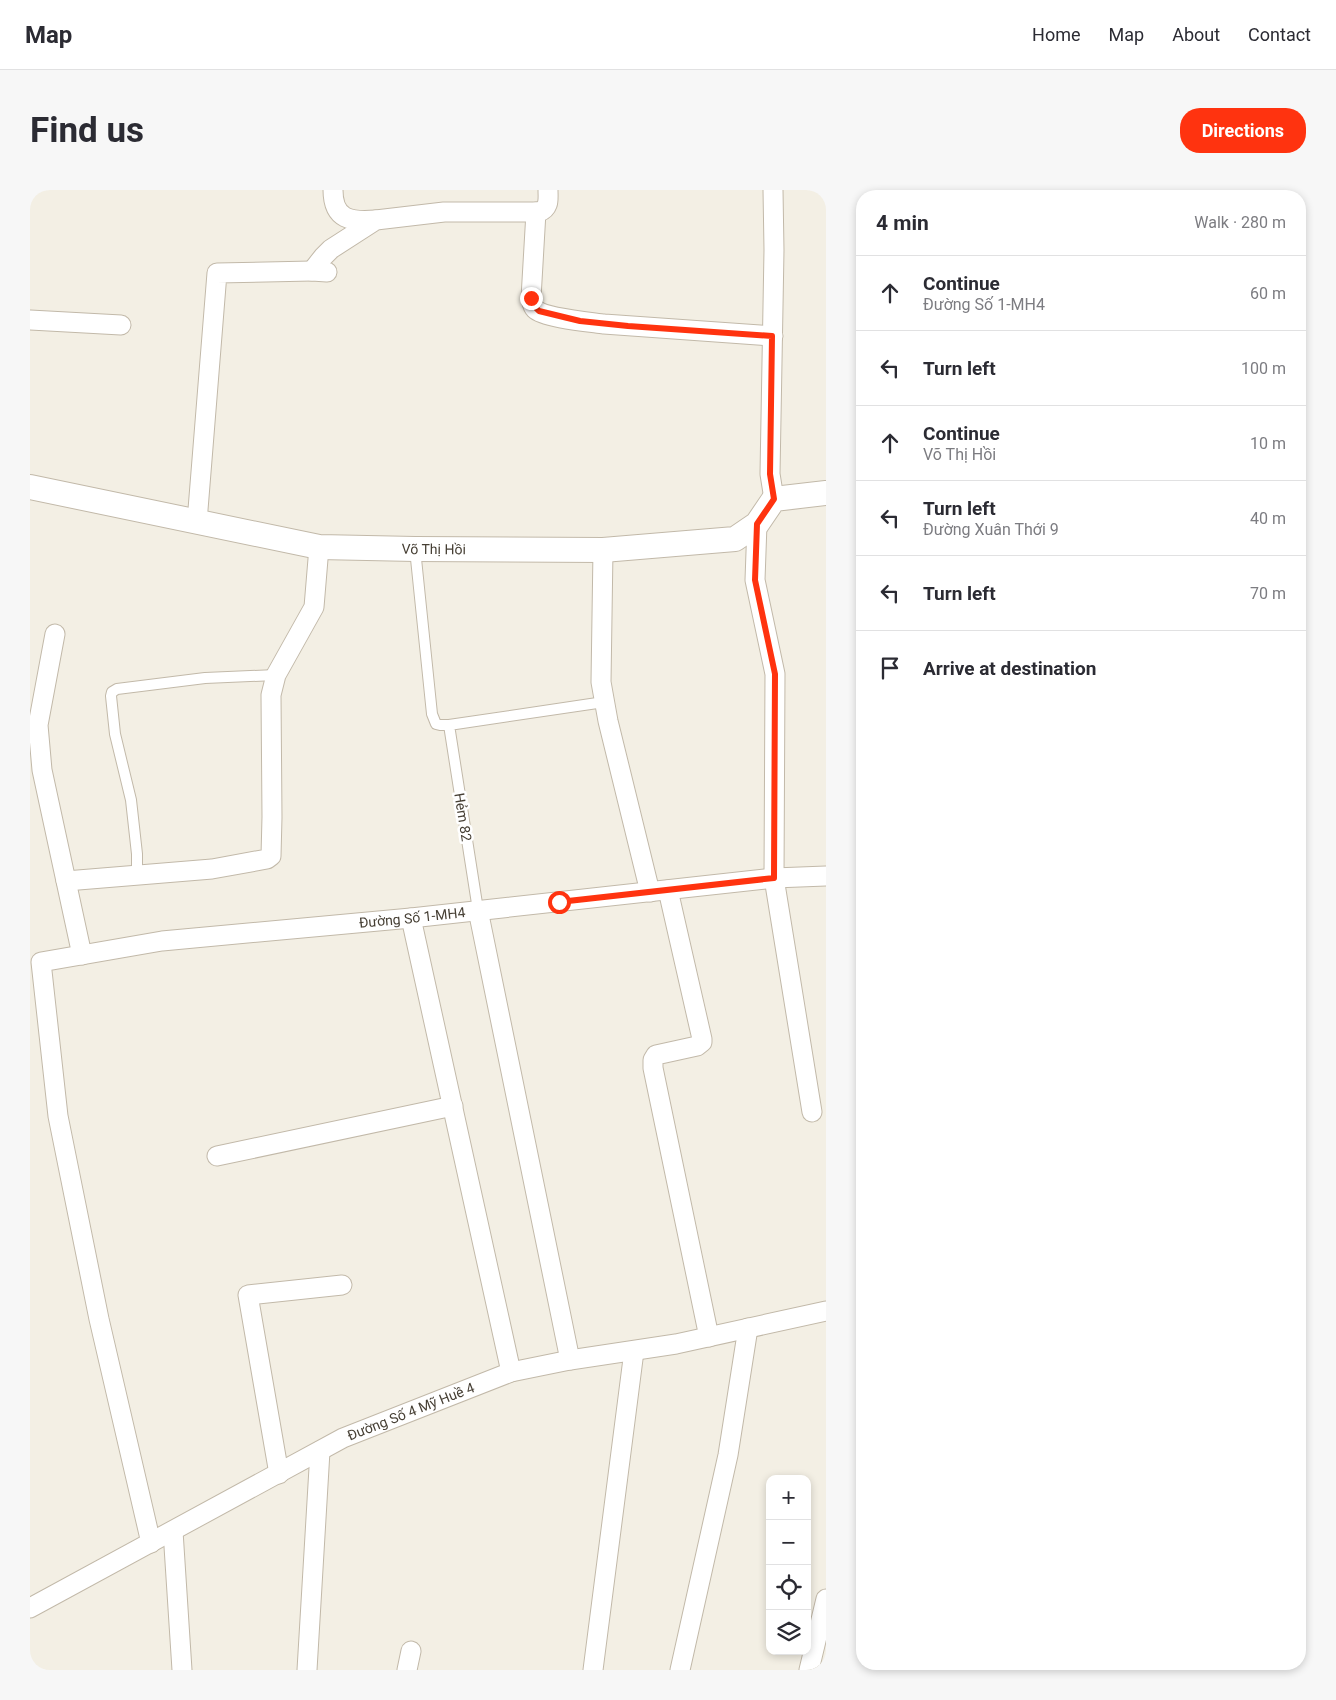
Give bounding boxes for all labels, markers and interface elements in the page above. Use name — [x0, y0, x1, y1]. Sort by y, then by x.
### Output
text: Map — [25, 21, 72, 49]
text: Home — [1032, 24, 1081, 45]
text: Map — [1109, 24, 1144, 45]
text: About — [1172, 24, 1220, 45]
text: Contact — [1248, 24, 1311, 45]
button: Directions — [1180, 108, 1306, 153]
text: Find us — [30, 110, 144, 151]
text: 4 min — [876, 211, 929, 235]
text: Walk · 280 m — [1194, 213, 1286, 232]
text: Continue — [923, 272, 1000, 295]
icon: ahead — [876, 279, 904, 307]
text: 60 m — [1250, 284, 1286, 303]
route end — [520, 287, 543, 310]
text: Đường Số 1-MH4 — [923, 295, 1045, 314]
icon: left — [876, 354, 904, 382]
text: Turn left — [923, 357, 996, 380]
text: 100 m — [1241, 359, 1286, 378]
text: Continue — [923, 422, 1000, 445]
icon: ahead — [876, 429, 904, 457]
text: 10 m — [1250, 434, 1286, 453]
text: Võ Thị Hồi — [923, 445, 996, 464]
text: Turn left — [923, 497, 996, 520]
icon: left — [876, 504, 904, 532]
text: 40 m — [1250, 509, 1286, 528]
text: Đường Xuân Thới 9 — [923, 520, 1059, 539]
street label: Võ Thị Hồi — [402, 541, 466, 557]
icon: left — [876, 579, 904, 607]
text: Turn left — [923, 582, 996, 605]
text: 70 m — [1250, 584, 1286, 603]
icon: arrive — [876, 654, 904, 682]
text: Arrive at destination — [923, 657, 1096, 680]
street label: Hẻm 82 — [451, 792, 475, 843]
route start — [548, 891, 571, 914]
street label: Đường Số 1-MH4 — [358, 904, 466, 931]
street label: Đường Số 4 Mỹ Huề 4 — [345, 1379, 477, 1444]
map controls — [766, 1475, 811, 1655]
button: + — [766, 1475, 811, 1520]
button: − — [766, 1520, 811, 1565]
button: locate — [766, 1565, 811, 1610]
button: layers — [766, 1610, 811, 1655]

